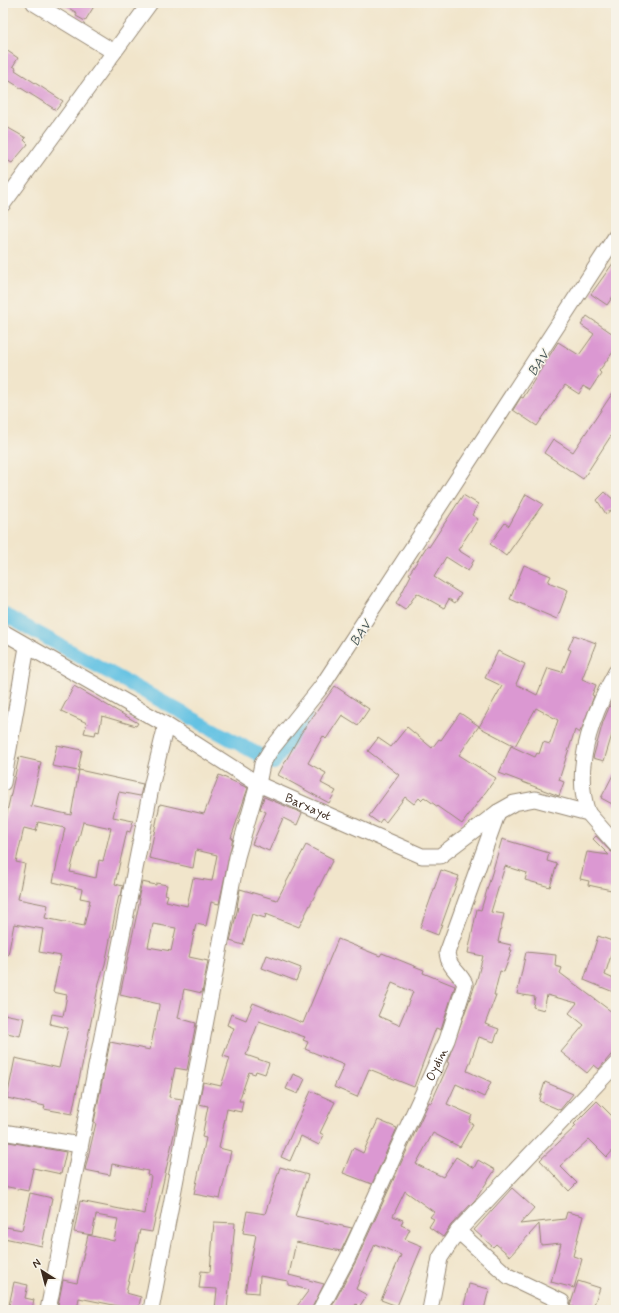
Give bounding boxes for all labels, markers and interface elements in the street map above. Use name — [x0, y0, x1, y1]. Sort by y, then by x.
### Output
water label: BAV — [524, 346, 555, 380]
water label: BAV — [346, 616, 377, 650]
street label: Barxayot — [282, 790, 334, 825]
street label: Oydin — [422, 1045, 452, 1084]
north arrow — [22, 1251, 62, 1291]
text: N — [30, 1256, 44, 1272]

